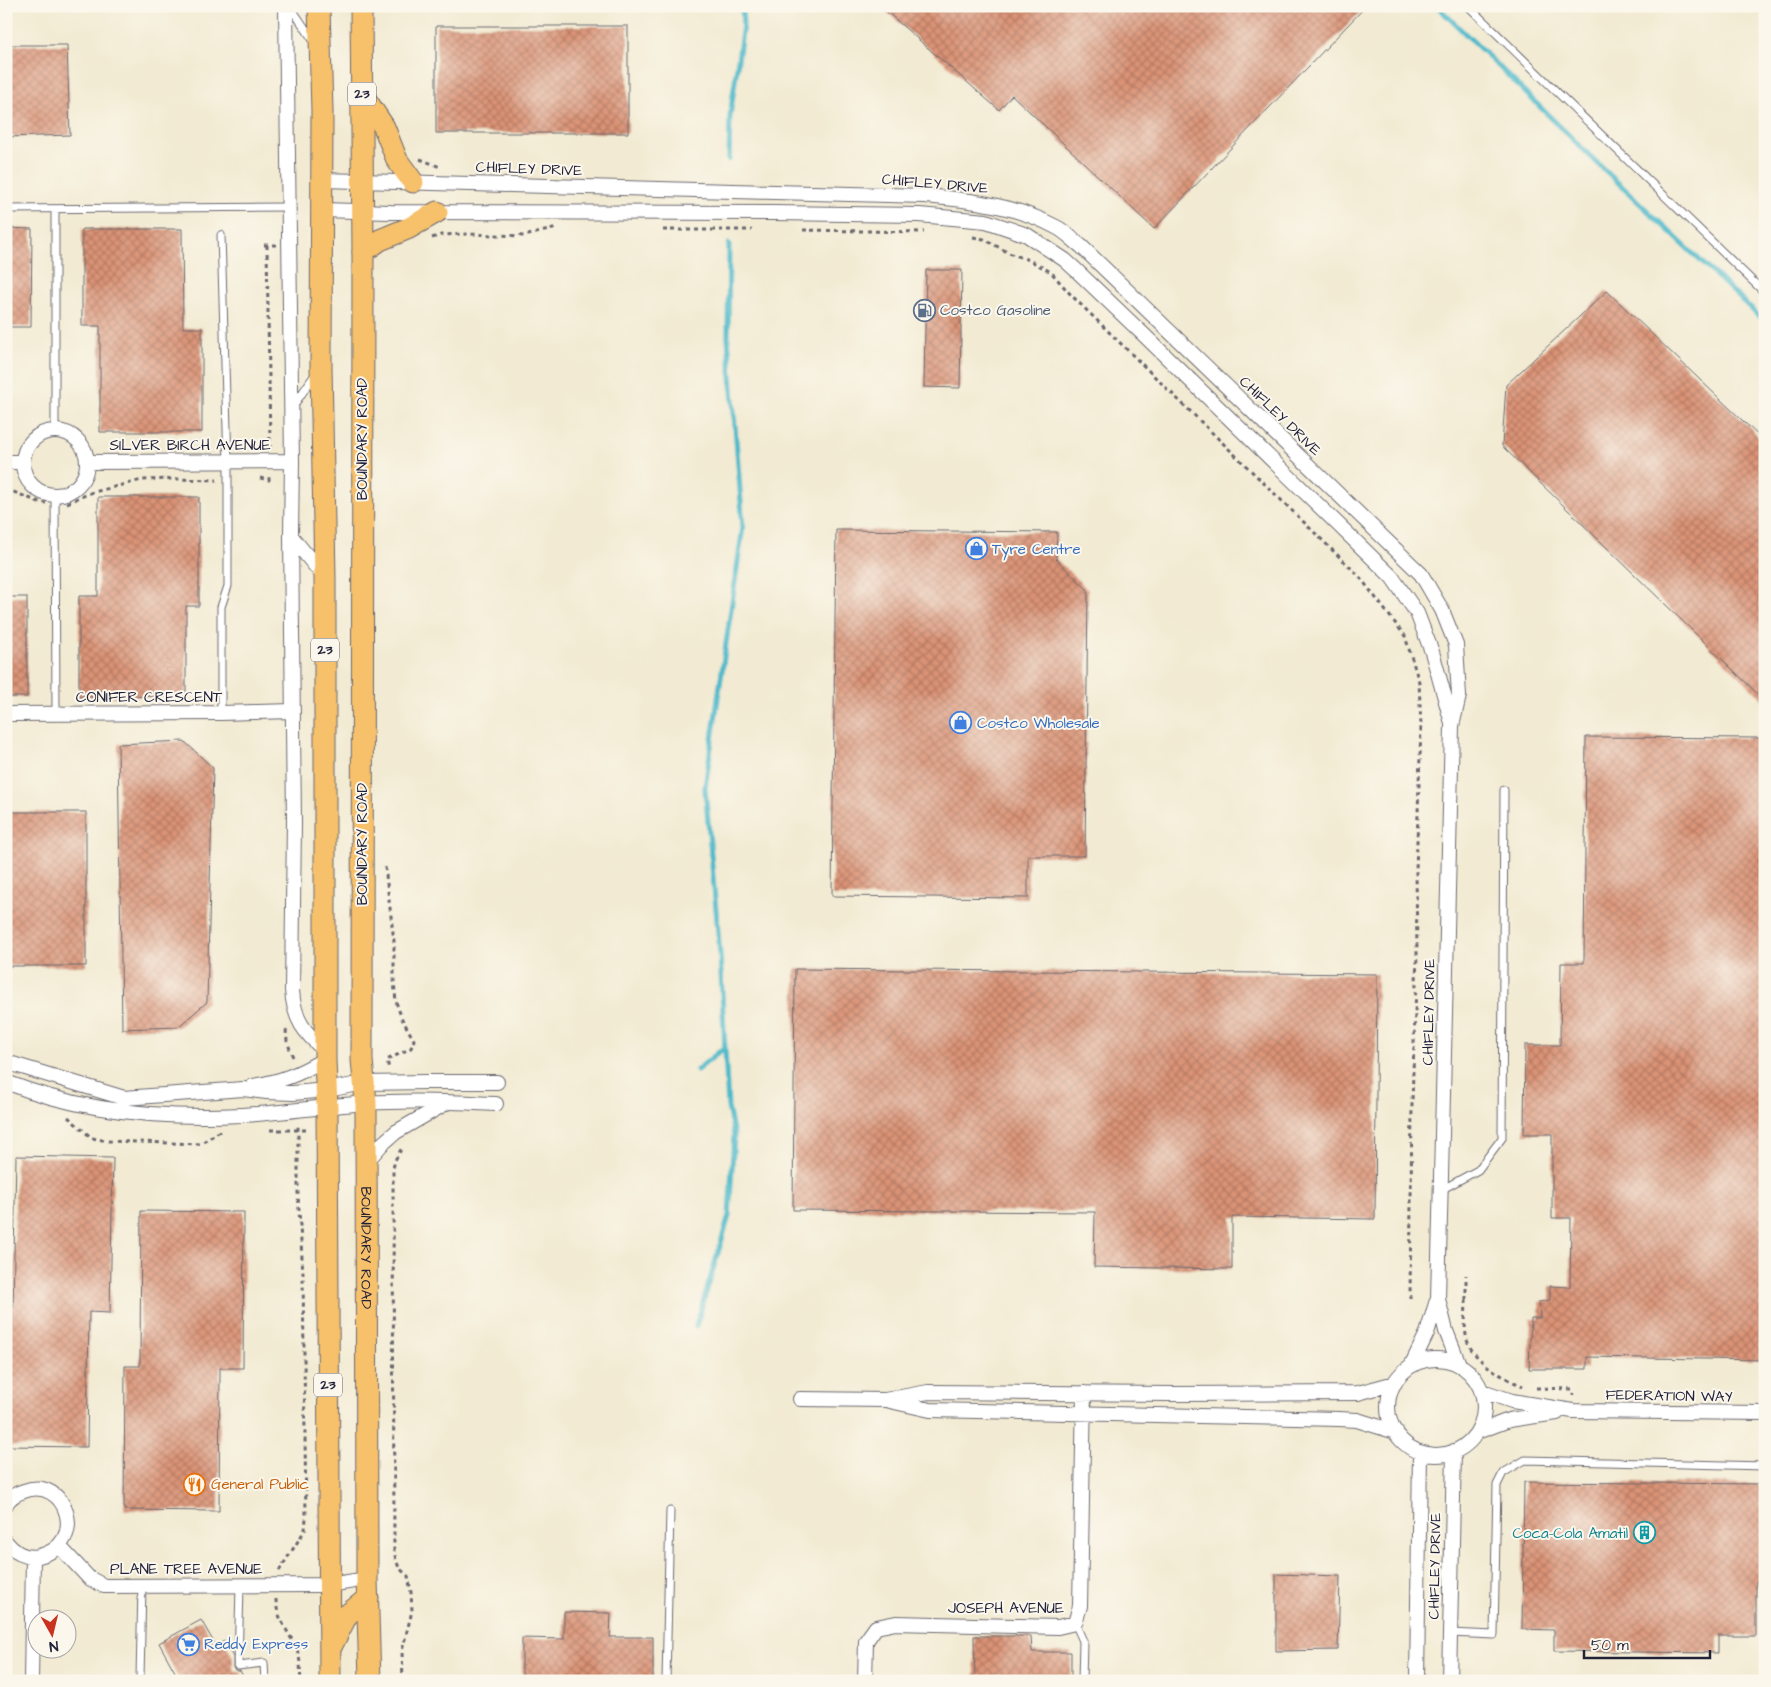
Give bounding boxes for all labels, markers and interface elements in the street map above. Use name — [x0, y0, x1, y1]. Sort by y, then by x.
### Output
road number: 23 — [348, 82, 376, 106]
street label: CHIFLEY DRIVE — [475, 157, 583, 181]
street label: CHIFLEY DRIVE — [881, 169, 989, 199]
fuel station icon: Costco Gasoline — [912, 298, 936, 322]
place label: Costco Gasoline — [940, 300, 1051, 321]
street label: CHIFLEY DRIVE — [1234, 371, 1326, 461]
street label: BOUNDARY ROAD — [352, 377, 373, 500]
street label: SILVER BIRCH AVENUE — [109, 435, 271, 456]
shop icon: Tyre Centre — [964, 537, 988, 561]
place label: Tyre Centre — [992, 539, 1081, 561]
road number: 23 — [311, 638, 339, 662]
street label: CONIFER CRESCENT — [76, 687, 223, 708]
shop icon: Costco Wholesale — [949, 711, 973, 735]
place label: Costco Wholesale — [977, 713, 1100, 734]
street label: BOUNDARY ROAD — [352, 782, 373, 905]
street label: CHIFLEY DRIVE — [1418, 958, 1440, 1065]
street label: BOUNDARY ROAD — [356, 1186, 377, 1309]
road number: 23 — [314, 1374, 342, 1396]
street label: FEDERATION WAY — [1605, 1384, 1733, 1408]
restaurant icon: General Public — [183, 1472, 207, 1496]
place label: General Public — [211, 1474, 310, 1495]
street label: CHIFLEY DRIVE — [1424, 1512, 1446, 1619]
building icon: Coca-Cola Amatil — [1632, 1521, 1656, 1545]
place label: Coca-Cola Amatil — [1512, 1523, 1628, 1544]
street label: PLANE TREE AVENUE — [110, 1559, 262, 1580]
street label: JOSEPH AVENUE — [948, 1598, 1064, 1619]
north arrow — [28, 1610, 78, 1660]
scale bar — [1584, 1627, 1710, 1659]
supermarket icon: Reddy Express — [176, 1632, 200, 1656]
place label: Reddy Express — [204, 1634, 309, 1656]
text: N — [48, 1635, 59, 1656]
text: 50 m — [1591, 1635, 1629, 1656]

